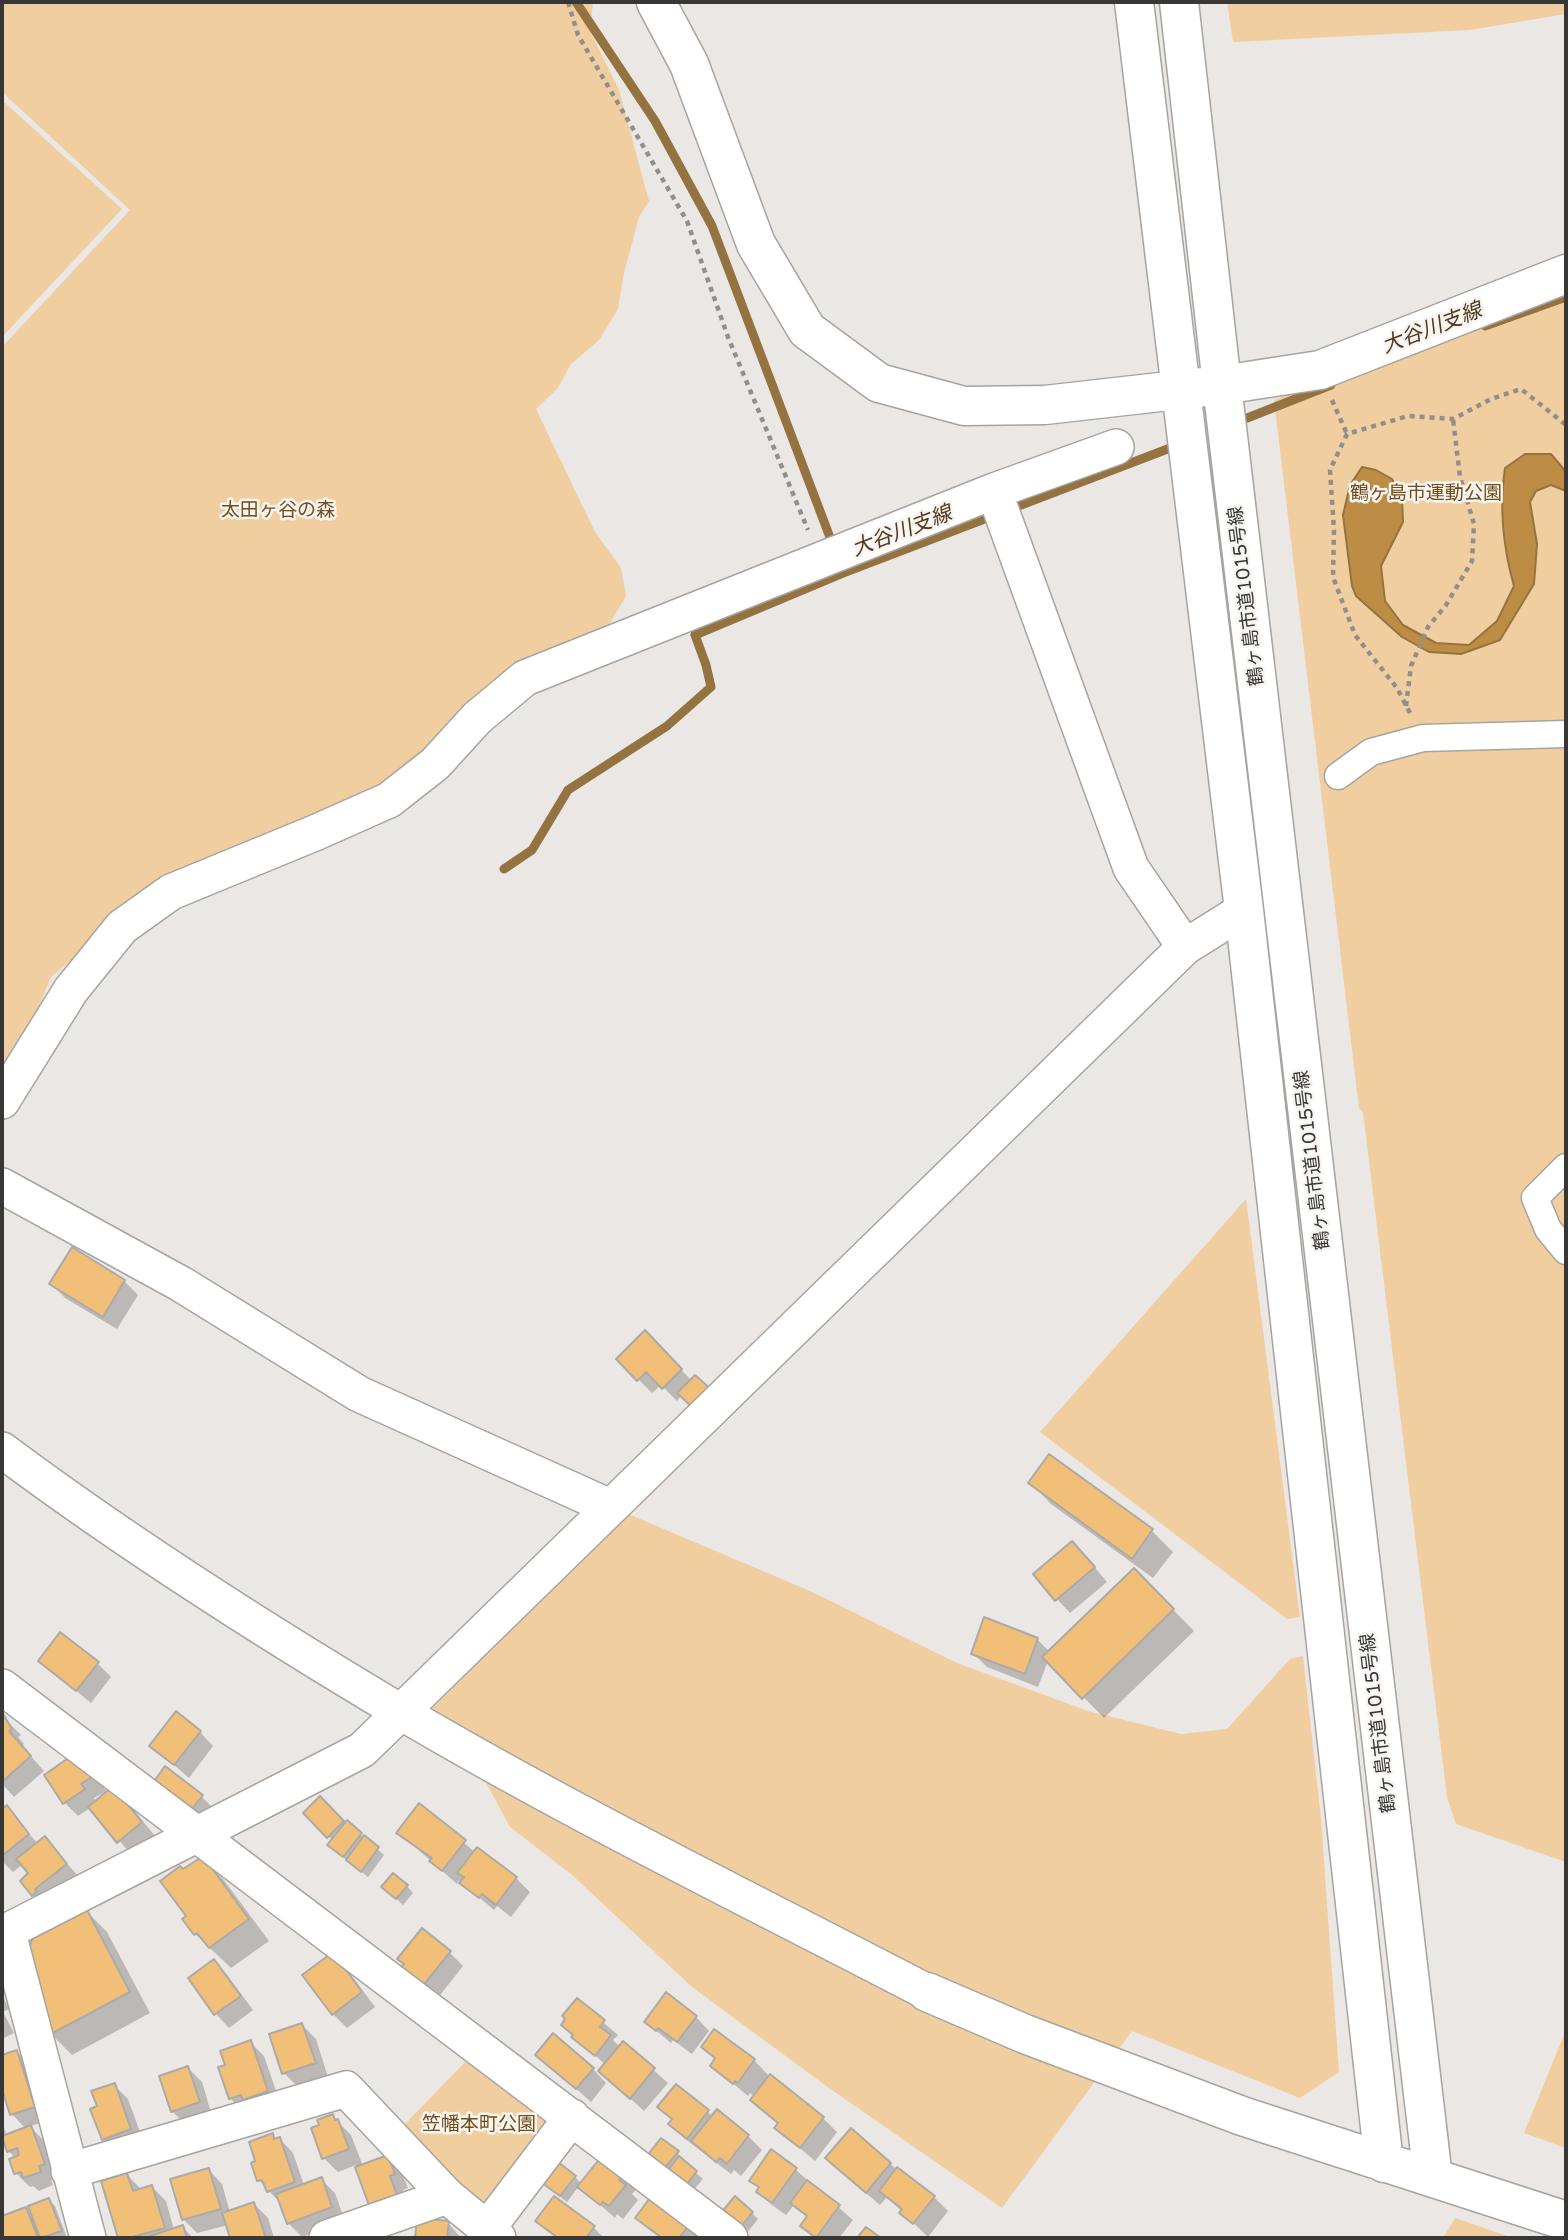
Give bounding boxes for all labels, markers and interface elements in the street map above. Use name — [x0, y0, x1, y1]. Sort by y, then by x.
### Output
water label: 大谷川支線 — [1378, 298, 1486, 360]
park label: 鶴ヶ島市運動公園 — [1350, 483, 1502, 505]
park label: 太田ヶ谷の森 — [221, 500, 335, 522]
water label: 大谷川支線 — [848, 501, 956, 563]
street label: 鶴ヶ島市道1015号線 — [1225, 505, 1269, 687]
street label: 鶴ヶ島市道1015号線 — [1291, 1069, 1335, 1251]
street label: 鶴ヶ島市道1015号線 — [1357, 1632, 1401, 1814]
park label: 笠幡本町公園 — [422, 2114, 536, 2136]

